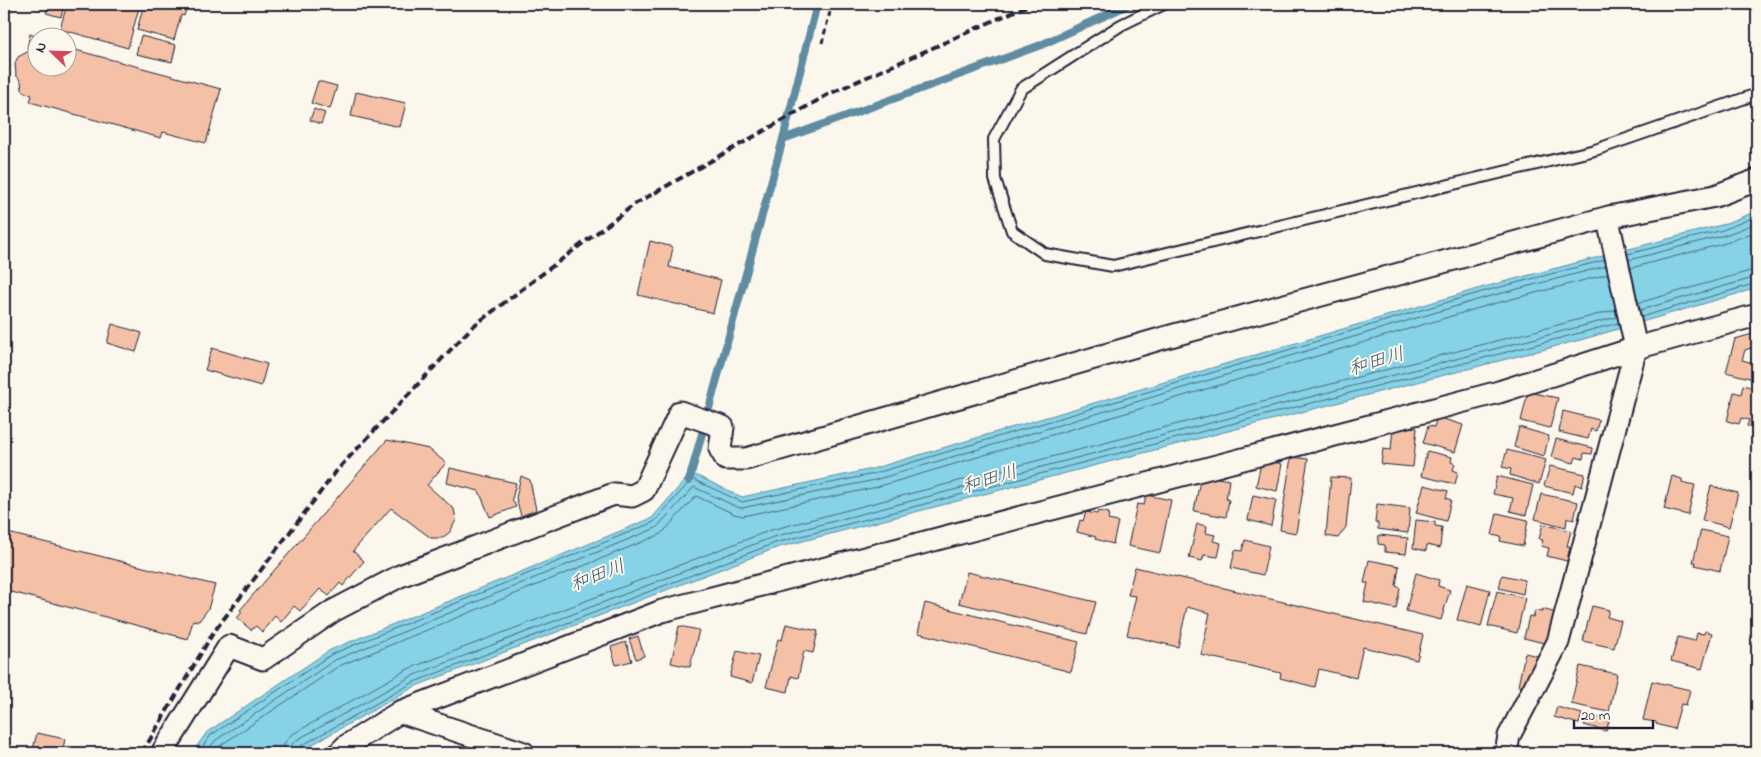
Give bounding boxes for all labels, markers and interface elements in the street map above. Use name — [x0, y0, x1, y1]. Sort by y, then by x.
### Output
north arrow — [28, 28, 78, 78]
text: N — [30, 39, 53, 56]
water label: 和田川 — [1346, 341, 1408, 384]
water label: 和田川 — [959, 459, 1021, 502]
water label: 和田川 — [566, 554, 629, 599]
scale bar — [1574, 697, 1652, 729]
text: 20 m — [1581, 705, 1611, 727]

